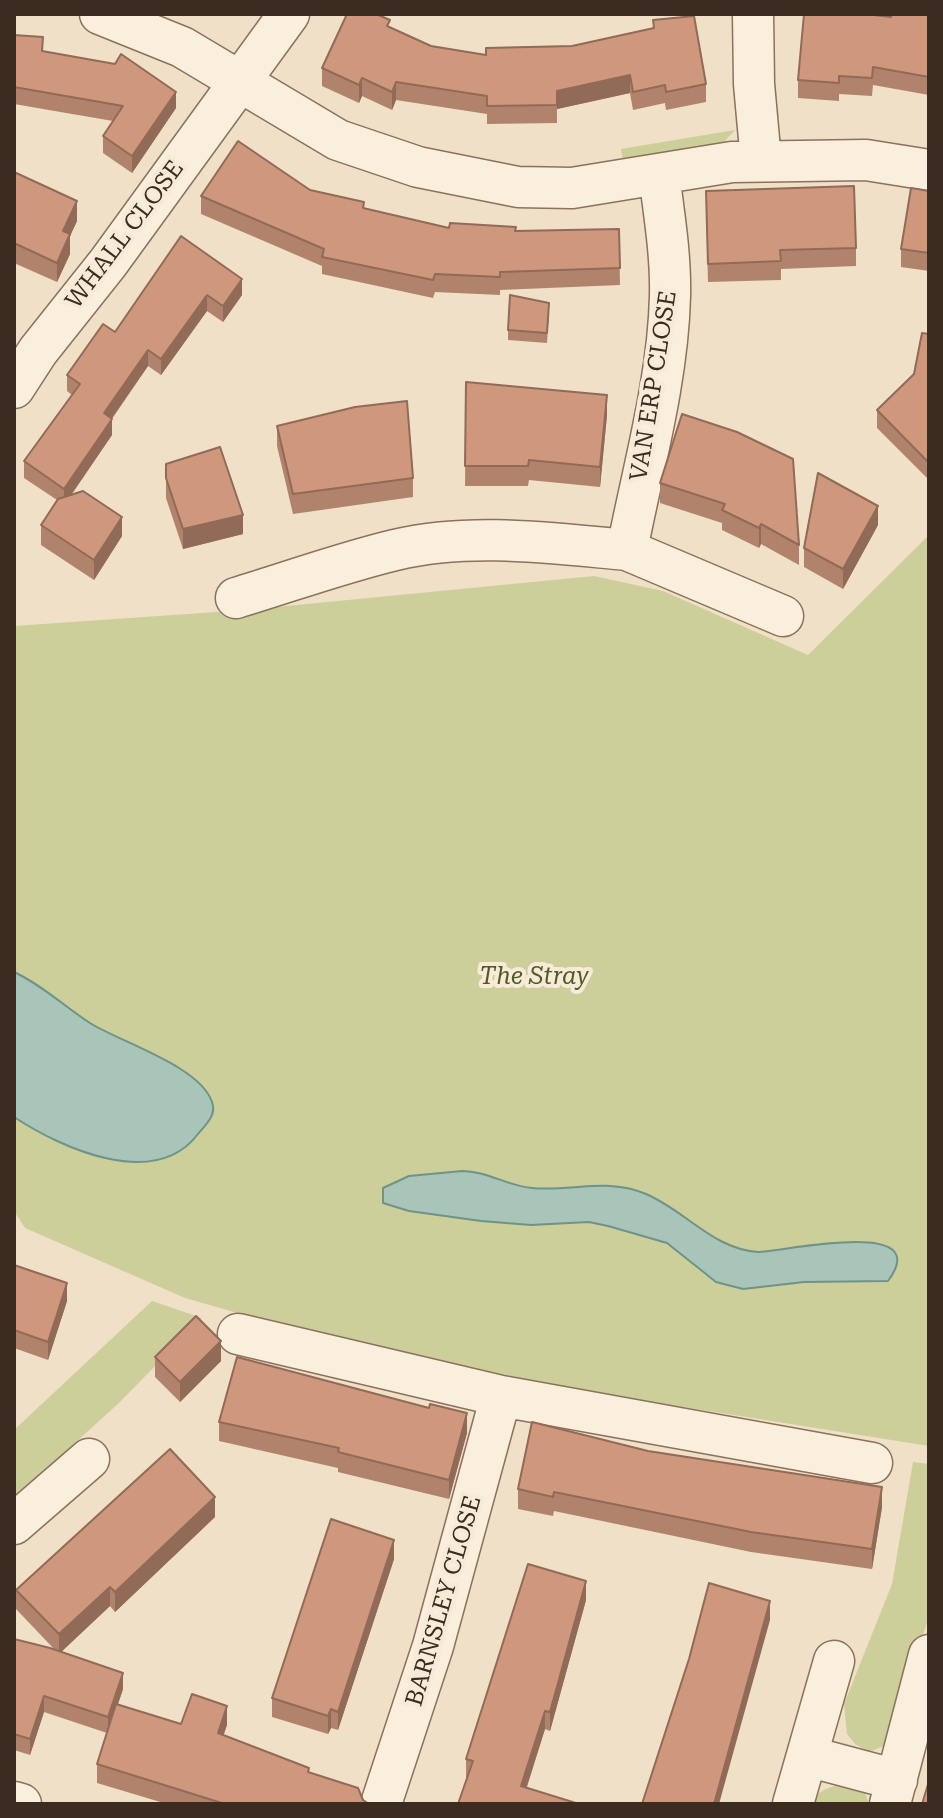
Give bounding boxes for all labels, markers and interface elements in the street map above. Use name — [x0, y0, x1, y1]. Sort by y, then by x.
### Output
street label: WHALL CLOSE — [60, 155, 190, 315]
street label: VAN ERP CLOSE — [625, 289, 683, 483]
park label: The Stray — [479, 963, 589, 991]
street label: BARNSLEY CLOSE — [400, 1493, 488, 1709]

